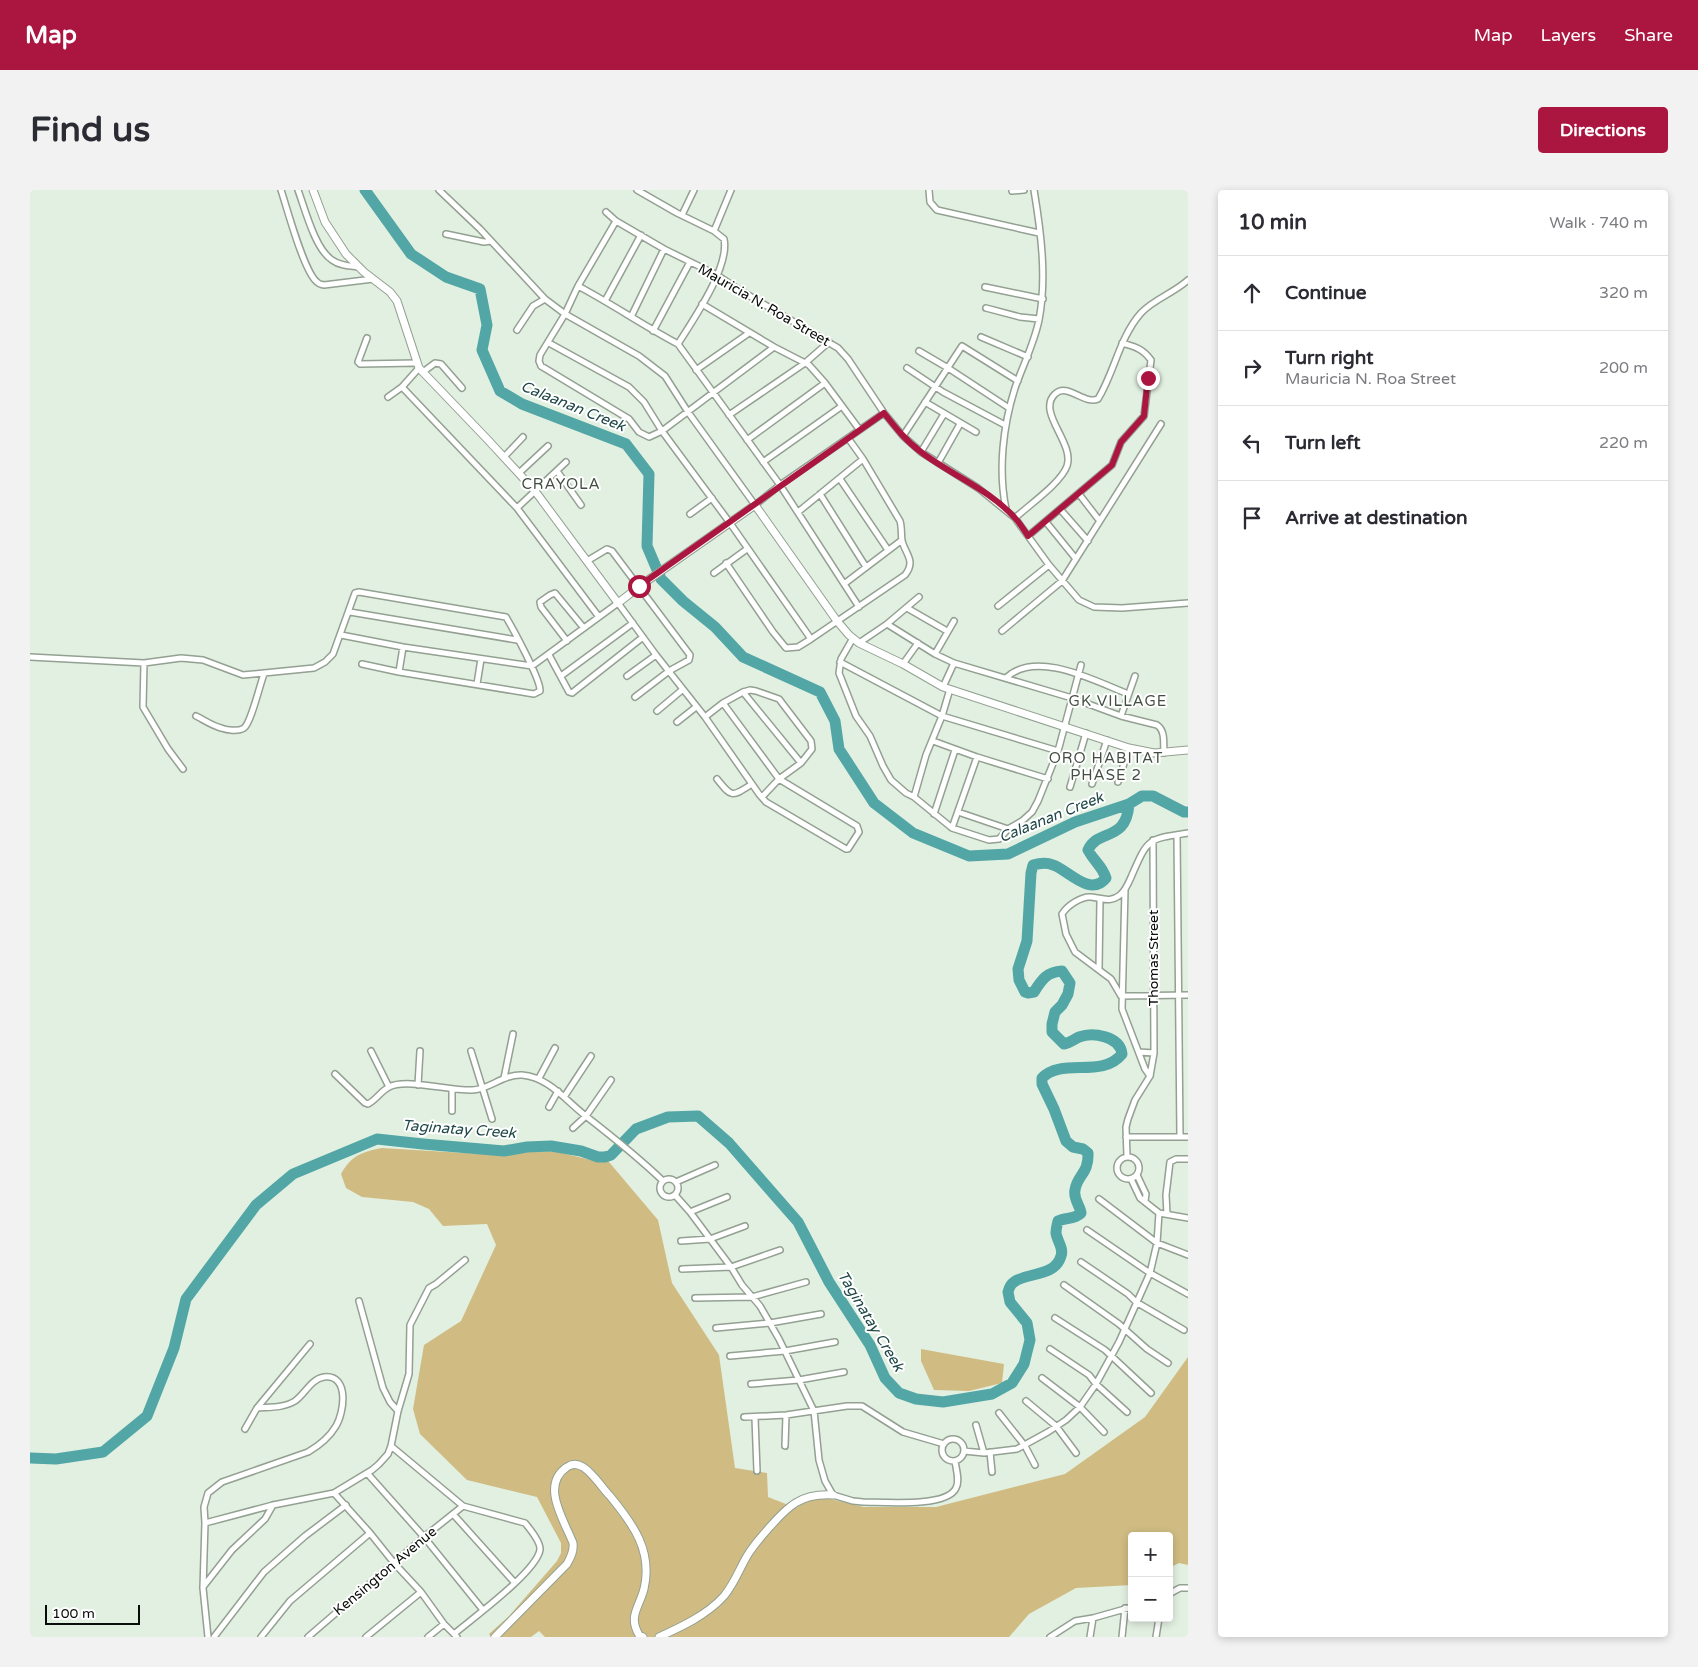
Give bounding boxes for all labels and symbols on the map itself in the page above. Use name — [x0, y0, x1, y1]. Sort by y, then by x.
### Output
street label: Mauricia N. Roa Street — [695, 260, 834, 350]
route end — [1137, 367, 1160, 390]
water label: Calaanan Creek — [518, 377, 630, 436]
district label: CRAYOLA — [521, 475, 601, 493]
route start — [628, 575, 651, 598]
district label: GK VILLAGE — [1069, 692, 1167, 710]
district label: ORO HABITAT PHASE 2 — [1049, 749, 1163, 784]
water label: Calaanan Creek — [996, 787, 1108, 846]
street label: Thomas Street — [1145, 909, 1162, 1006]
water label: Taginatay Creek — [402, 1116, 518, 1142]
water label: Taginatay Creek — [834, 1268, 909, 1376]
street label: Kensington Avenue — [330, 1523, 440, 1619]
scale bar — [45, 1602, 140, 1625]

